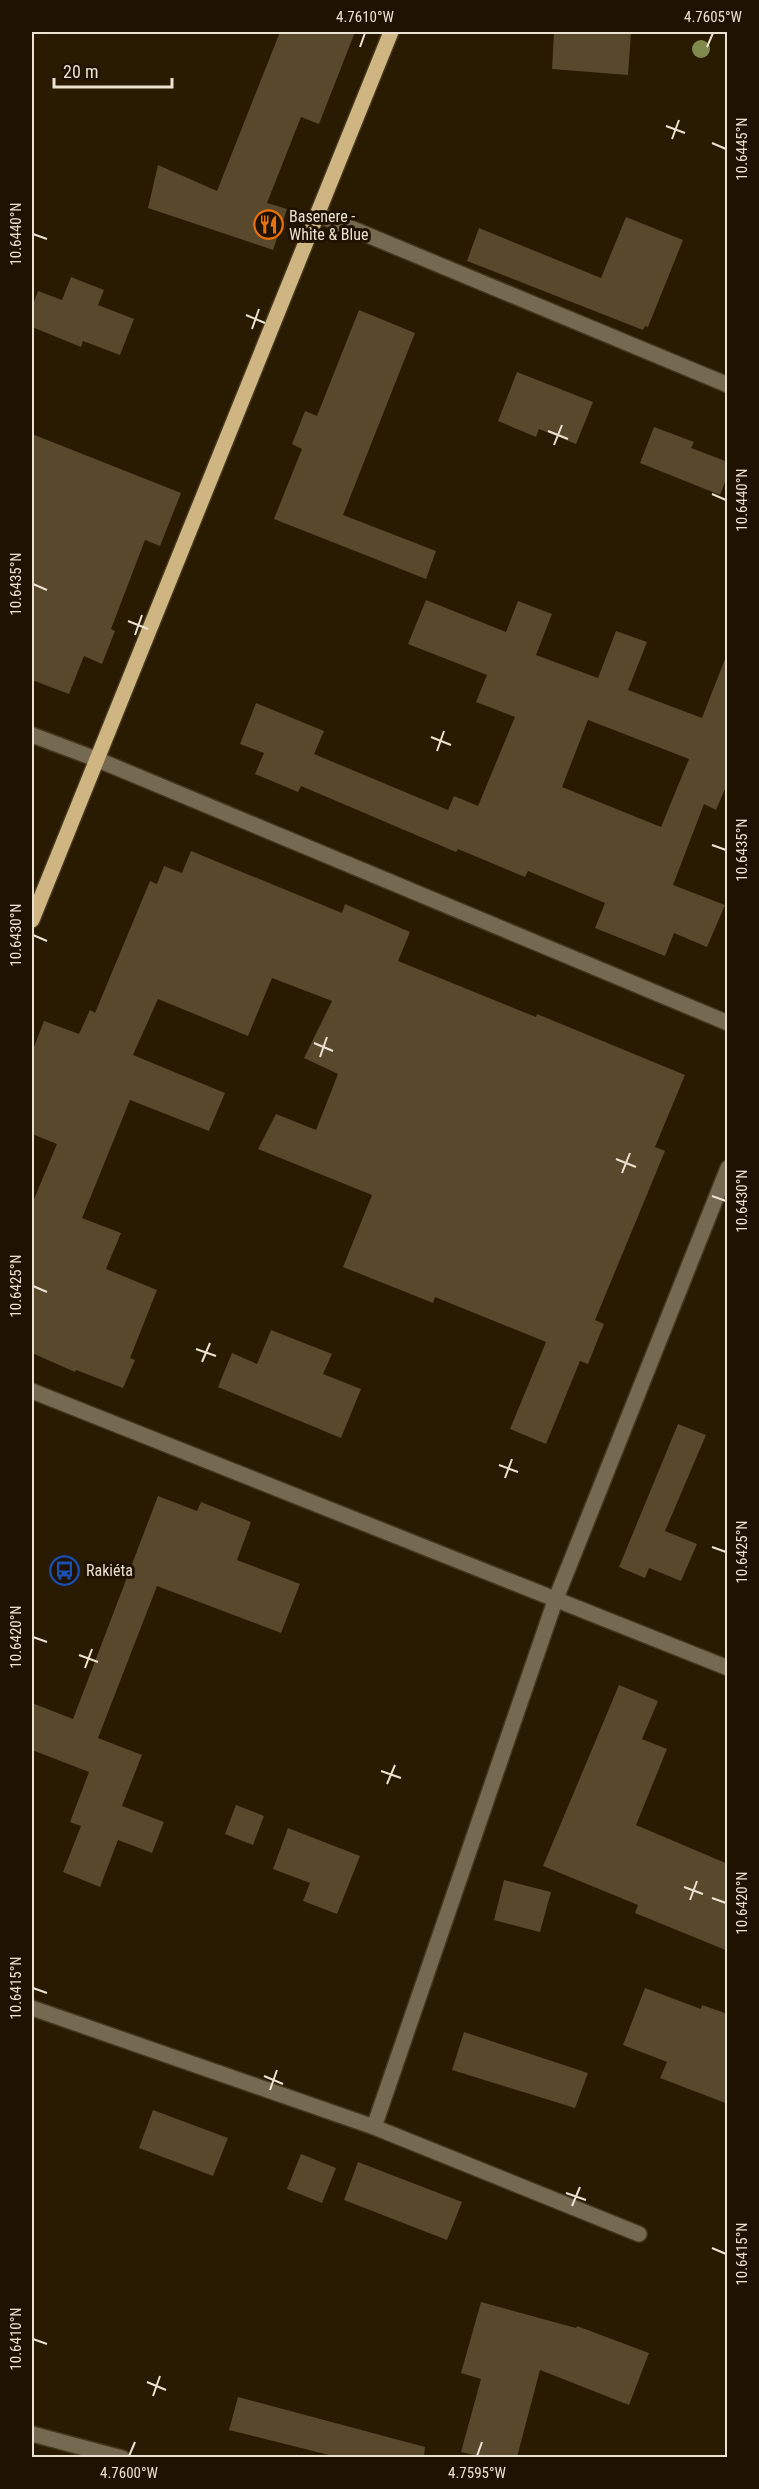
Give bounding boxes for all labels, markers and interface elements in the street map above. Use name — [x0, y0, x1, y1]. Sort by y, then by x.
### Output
text: 4.7610°W — [336, 8, 395, 26]
text: 4.7605°W — [684, 8, 743, 26]
scale bar — [54, 51, 172, 89]
text: 20 m — [63, 61, 98, 82]
text: 10.6445°N — [733, 117, 751, 181]
text: 10.6440°N — [7, 202, 25, 266]
place label: Basenere - White & Blue — [289, 207, 369, 244]
restaurant icon: Basenere - White & Blue — [252, 209, 284, 241]
text: 10.6440°N — [733, 468, 751, 532]
text: 10.6435°N — [7, 552, 25, 616]
text: 10.6435°N — [733, 818, 751, 882]
text: 10.6430°N — [7, 903, 25, 967]
text: 10.6430°N — [733, 1169, 751, 1233]
text: 10.6425°N — [7, 1254, 25, 1318]
text: 10.6425°N — [733, 1520, 751, 1584]
bus stop icon: Rakiéta — [49, 1554, 81, 1586]
place label: Rakiéta — [86, 1561, 133, 1580]
text: 10.6420°N — [7, 1605, 25, 1669]
text: 10.6420°N — [733, 1871, 751, 1935]
text: 10.6415°N — [7, 1956, 25, 2020]
text: 10.6415°N — [733, 2222, 751, 2286]
text: 10.6410°N — [7, 2307, 25, 2371]
text: 4.7600°W — [100, 2464, 159, 2482]
text: 4.7595°W — [448, 2464, 507, 2482]

